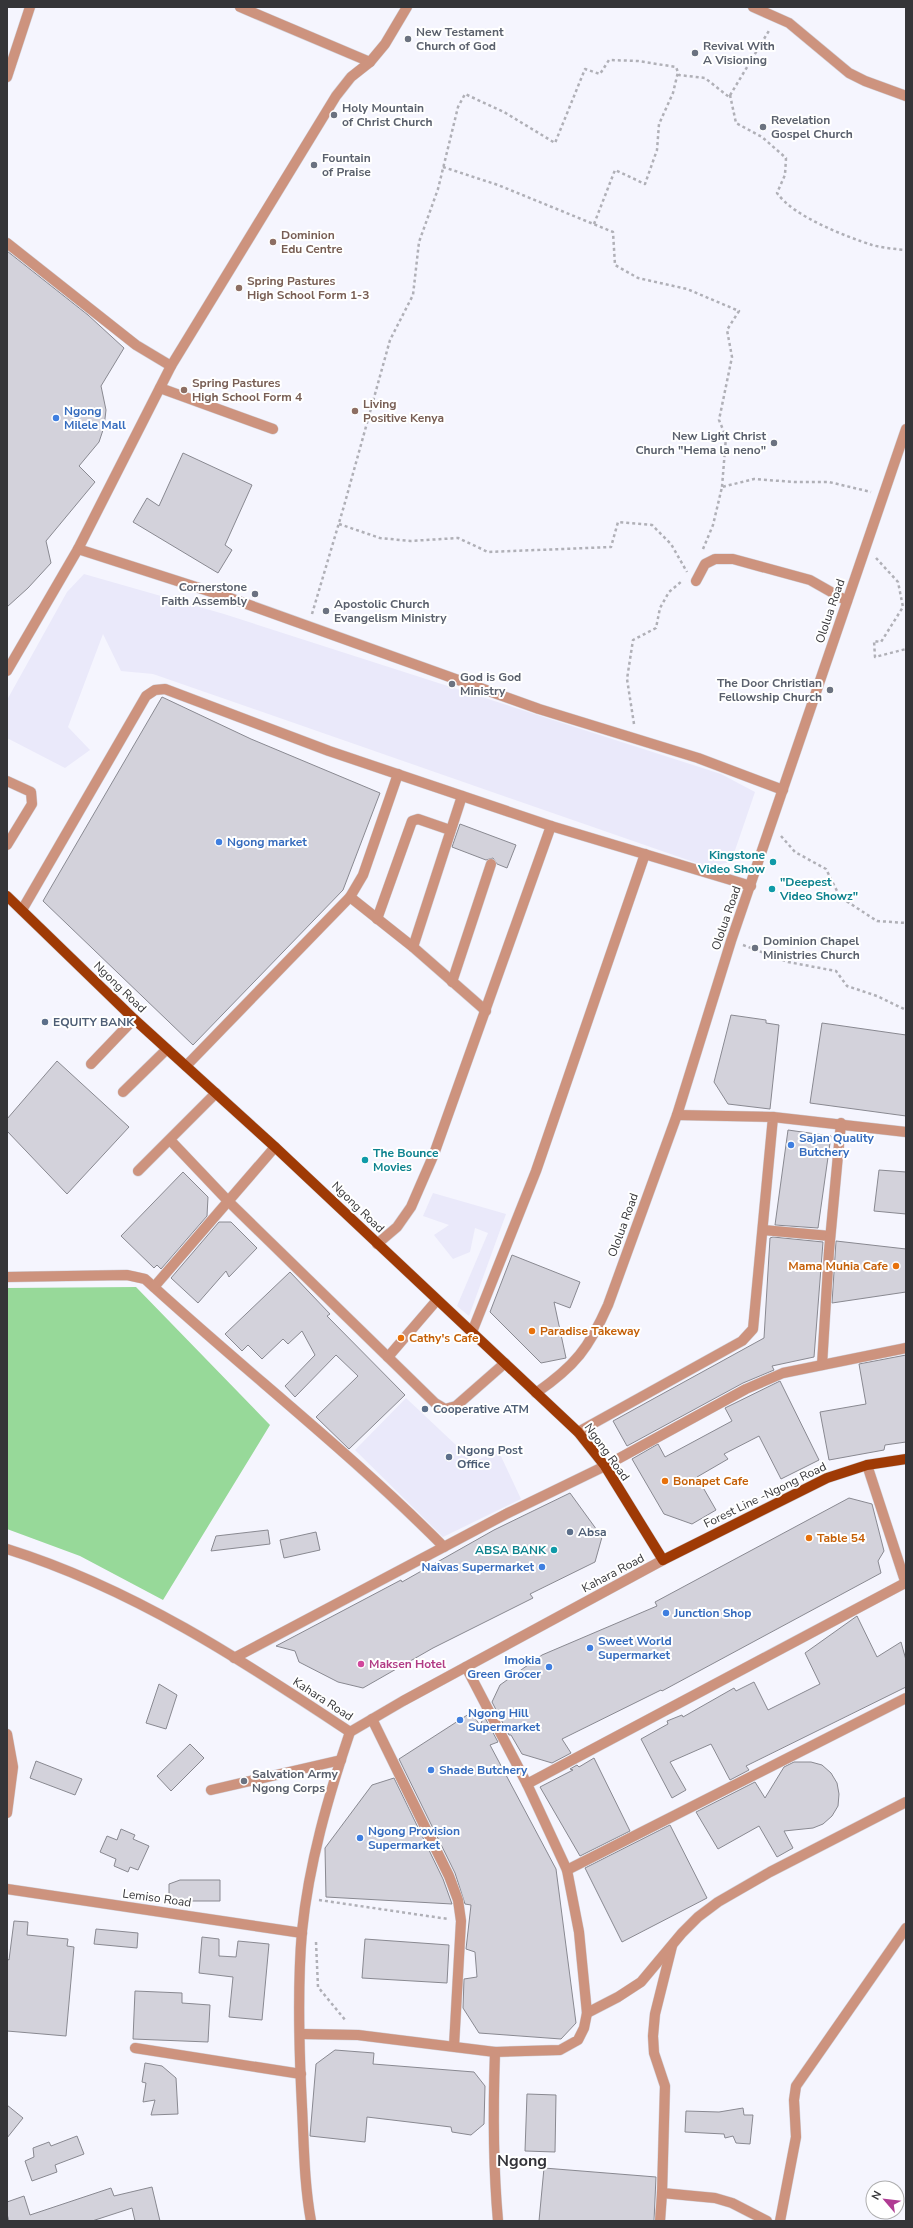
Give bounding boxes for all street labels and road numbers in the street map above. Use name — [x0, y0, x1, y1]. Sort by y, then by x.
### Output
street label: Ololua Road — [812, 577, 848, 645]
street label: Ololua Road — [708, 884, 744, 952]
street label: Ngong Road — [90, 958, 150, 1016]
street label: Ngong Road — [328, 1178, 388, 1236]
street label: Ololua Road — [604, 1191, 642, 1259]
street label: Ngong Road — [581, 1420, 633, 1484]
street label: Forest Line -Ngong Road — [701, 1458, 829, 1532]
street label: Kahara Road — [579, 1550, 647, 1596]
street label: Kahara Road — [290, 1674, 356, 1724]
street label: Lemiso Road — [122, 1885, 192, 1911]

